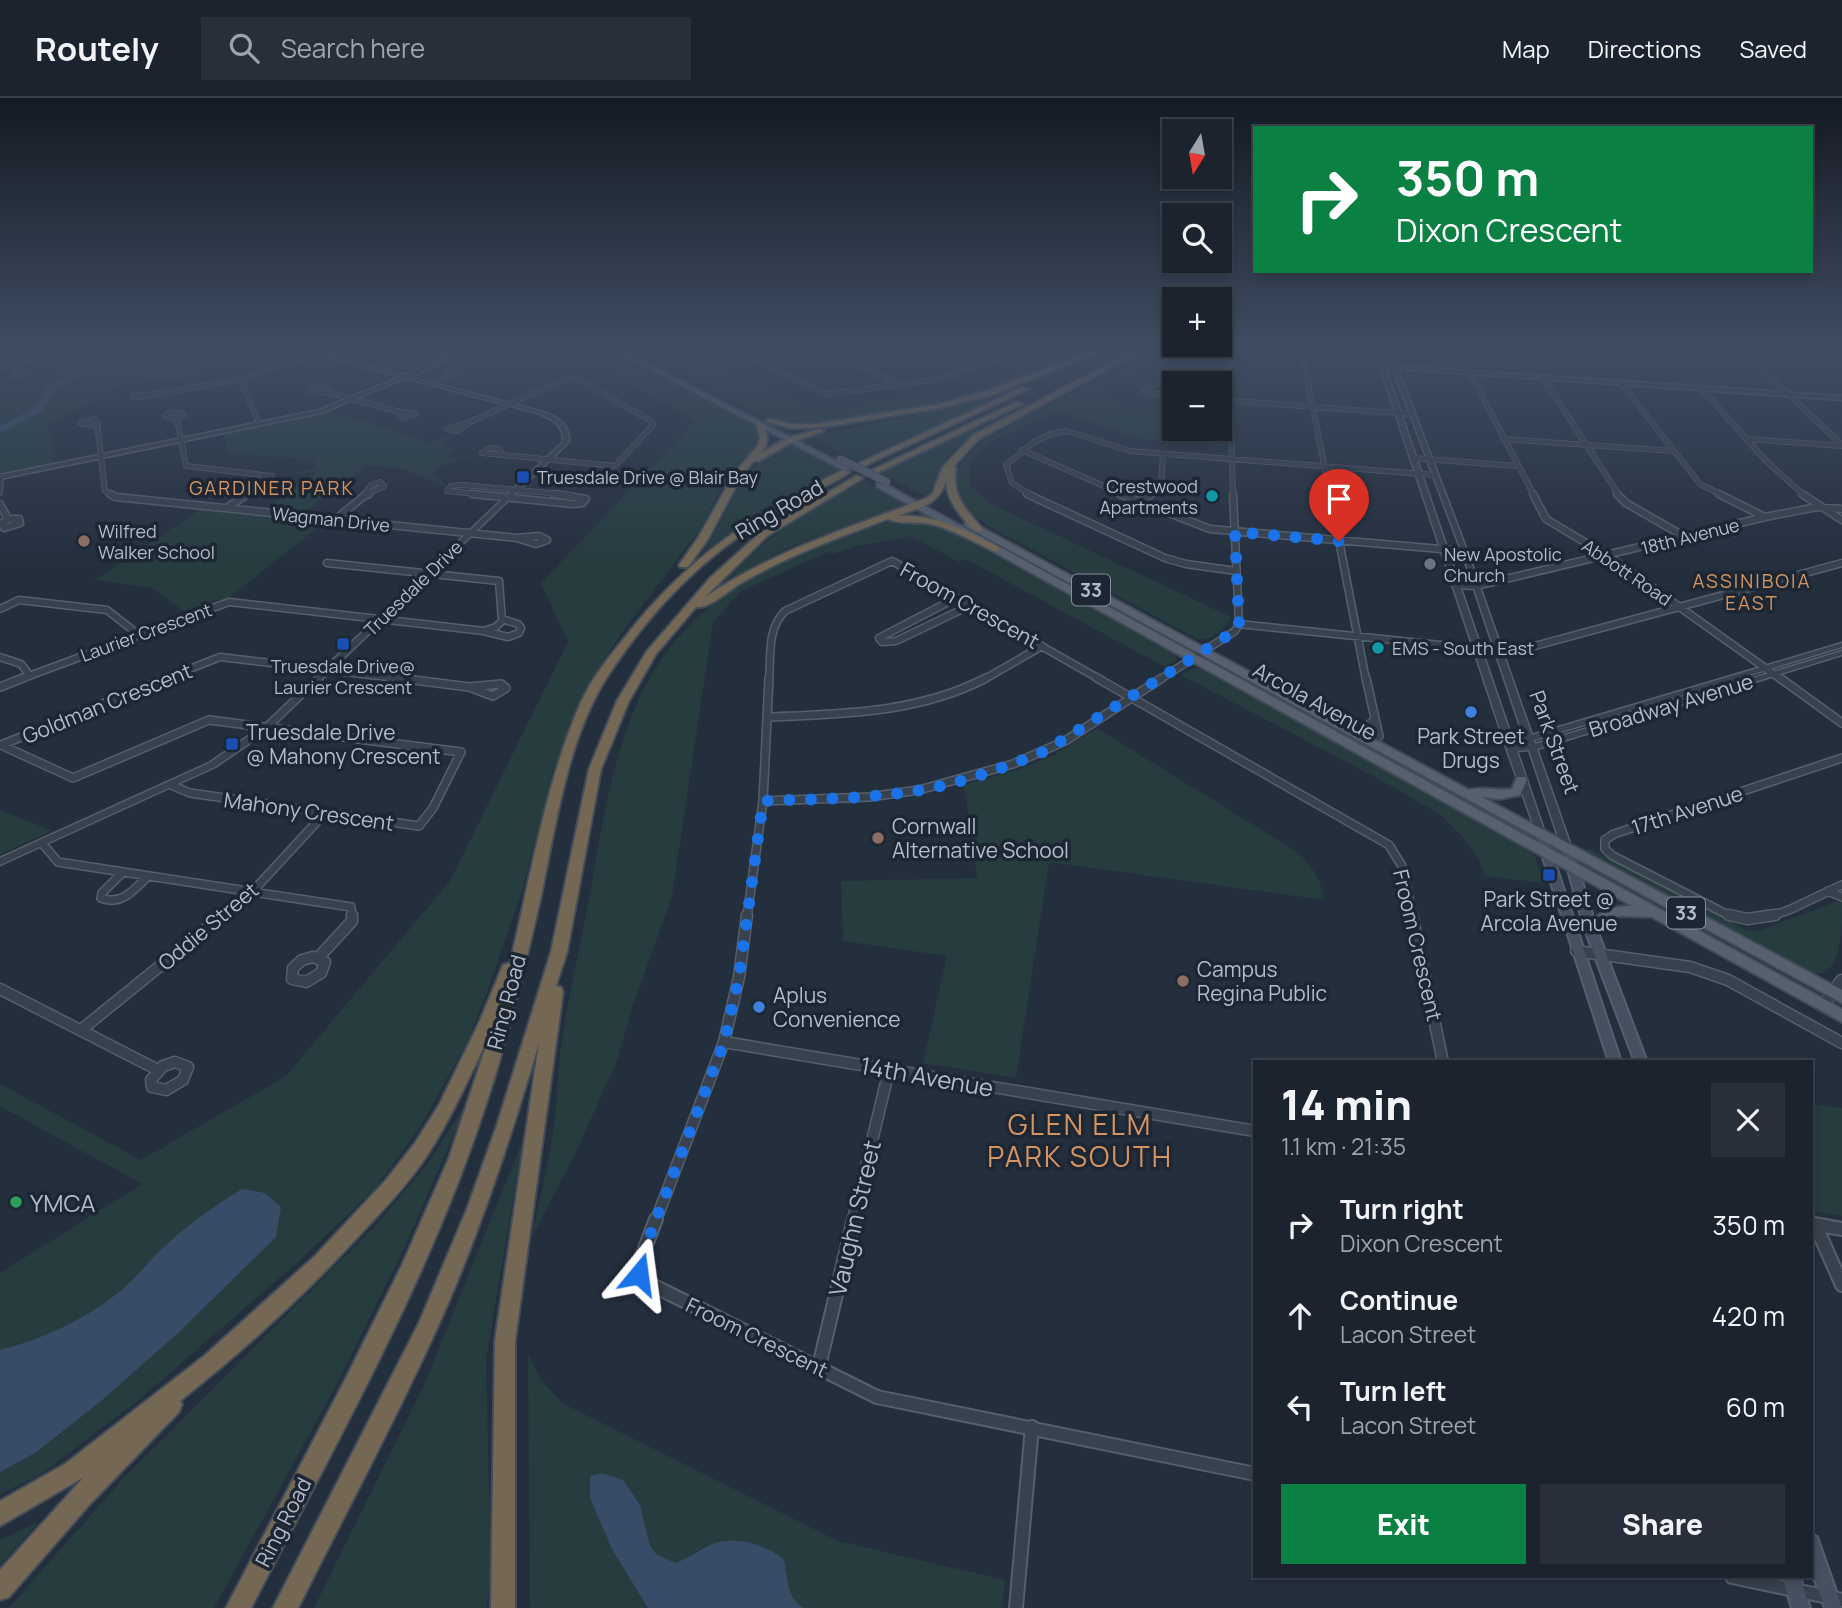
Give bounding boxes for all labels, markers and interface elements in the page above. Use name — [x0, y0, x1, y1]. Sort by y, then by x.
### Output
search box — [201, 17, 691, 80]
text: Routely — [35, 26, 159, 71]
icon: search — [225, 29, 263, 67]
text: Search here — [281, 30, 425, 66]
text: Map — [1502, 32, 1550, 65]
text: Directions — [1588, 32, 1701, 65]
text: Saved — [1739, 32, 1807, 65]
north arrow — [1162, 119, 1232, 189]
map controls — [1162, 119, 1232, 441]
text: 350 m — [1396, 144, 1539, 211]
icon: right — [1281, 154, 1372, 245]
button: search — [1162, 203, 1232, 273]
text: Dixon Crescent — [1396, 208, 1622, 252]
button: + — [1162, 287, 1232, 357]
button: − — [1162, 371, 1232, 441]
place label: Truesdale Drive @ Blair Bay — [537, 465, 759, 489]
marker: Truesdale Drive @ Blair Bay — [515, 469, 531, 485]
pin — [1309, 469, 1369, 541]
street label: Ring Road — [730, 473, 828, 545]
place label: Crestwood Apartments — [1099, 474, 1198, 519]
district label: GARDINER PARK — [189, 475, 355, 501]
icon: arrive — [1320, 480, 1358, 518]
marker: Crestwood Apartments — [1204, 488, 1220, 504]
street label: Wagman Drive — [271, 501, 391, 537]
street label: 18th Avenue — [1638, 512, 1742, 560]
place label: Wilfred Walker School — [98, 519, 215, 564]
marker: Wilfred Walker School — [76, 533, 92, 549]
street label: Abbott Road — [1578, 533, 1676, 611]
street label: Truesdale Drive — [359, 535, 467, 641]
place label: New Apostolic Church — [1444, 542, 1562, 587]
street label: Froom Crescent — [896, 555, 1044, 655]
marker: New Apostolic Church — [1422, 556, 1438, 572]
district label: ASSINIBOIA EAST — [1692, 568, 1812, 616]
road number: 33 — [1072, 575, 1110, 606]
street label: Laurier Crescent — [77, 597, 215, 667]
marker: Truesdale Drive@ Laurier Crescent — [335, 636, 351, 652]
place label: EMS - South East — [1392, 636, 1534, 660]
marker: EMS - South East — [1370, 640, 1386, 656]
place label: Truesdale Drive@ Laurier Crescent — [271, 654, 415, 699]
street label: Goldman Crescent — [18, 656, 196, 750]
street label: Arcola Avenue — [1248, 656, 1382, 746]
street label: Broadway Avenue — [1585, 667, 1757, 743]
street label: Park Street — [1523, 687, 1587, 797]
marker: Park Street Drugs — [1463, 704, 1479, 720]
place label: Truesdale Drive @ Mahony Crescent — [246, 718, 441, 770]
place label: Park Street Drugs — [1417, 722, 1525, 774]
marker: Truesdale Drive @ Mahony Crescent — [224, 736, 240, 752]
street label: 17th Avenue — [1628, 779, 1746, 841]
street label: Mahony Crescent — [222, 785, 396, 837]
place label: Cornwall Alternative School — [892, 812, 1069, 864]
marker: Cornwall Alternative School — [870, 830, 886, 846]
street label: Froom Crescent — [1387, 867, 1449, 1023]
marker: Park Street @ Arcola Avenue — [1541, 867, 1557, 883]
street label: Oddie Street — [152, 876, 264, 976]
place label: Park Street @ Arcola Avenue — [1480, 885, 1618, 937]
road number: 33 — [1667, 898, 1705, 928]
street label: Ring Road — [480, 952, 532, 1052]
place label: Campus Regina Public — [1197, 955, 1327, 1007]
marker: Campus Regina Public — [1175, 973, 1191, 989]
place label: Aplus Convenience — [773, 981, 900, 1033]
marker: Aplus Convenience — [751, 999, 767, 1015]
street label: 14th Avenue — [858, 1048, 996, 1104]
text: 14 min — [1281, 1075, 1412, 1133]
button: close — [1711, 1083, 1785, 1157]
district label: GLEN ELM PARK SOUTH — [987, 1105, 1173, 1175]
text: 1.1 km · 21:35 — [1281, 1130, 1406, 1162]
street label: Vaughn Street — [820, 1137, 888, 1299]
place label: YMCA — [30, 1186, 95, 1219]
text: Turn right — [1340, 1191, 1464, 1227]
marker: YMCA — [8, 1194, 24, 1210]
icon: right — [1281, 1206, 1319, 1244]
text: 350 m — [1712, 1207, 1785, 1243]
text: Dixon Crescent — [1340, 1227, 1503, 1259]
position arrow — [602, 1237, 676, 1311]
text: Continue — [1340, 1282, 1458, 1318]
street label: Froom Crescent — [681, 1291, 833, 1383]
icon: ahead — [1281, 1297, 1319, 1335]
text: 420 m — [1712, 1298, 1785, 1334]
text: Lacon Street — [1340, 1318, 1476, 1350]
text: Turn left — [1340, 1373, 1447, 1409]
icon: left — [1281, 1388, 1319, 1426]
text: 60 m — [1726, 1389, 1785, 1425]
text: Lacon Street — [1340, 1409, 1476, 1441]
street label: Ring Road — [249, 1472, 317, 1572]
button: Exit — [1281, 1484, 1526, 1564]
button: Share — [1540, 1484, 1785, 1564]

